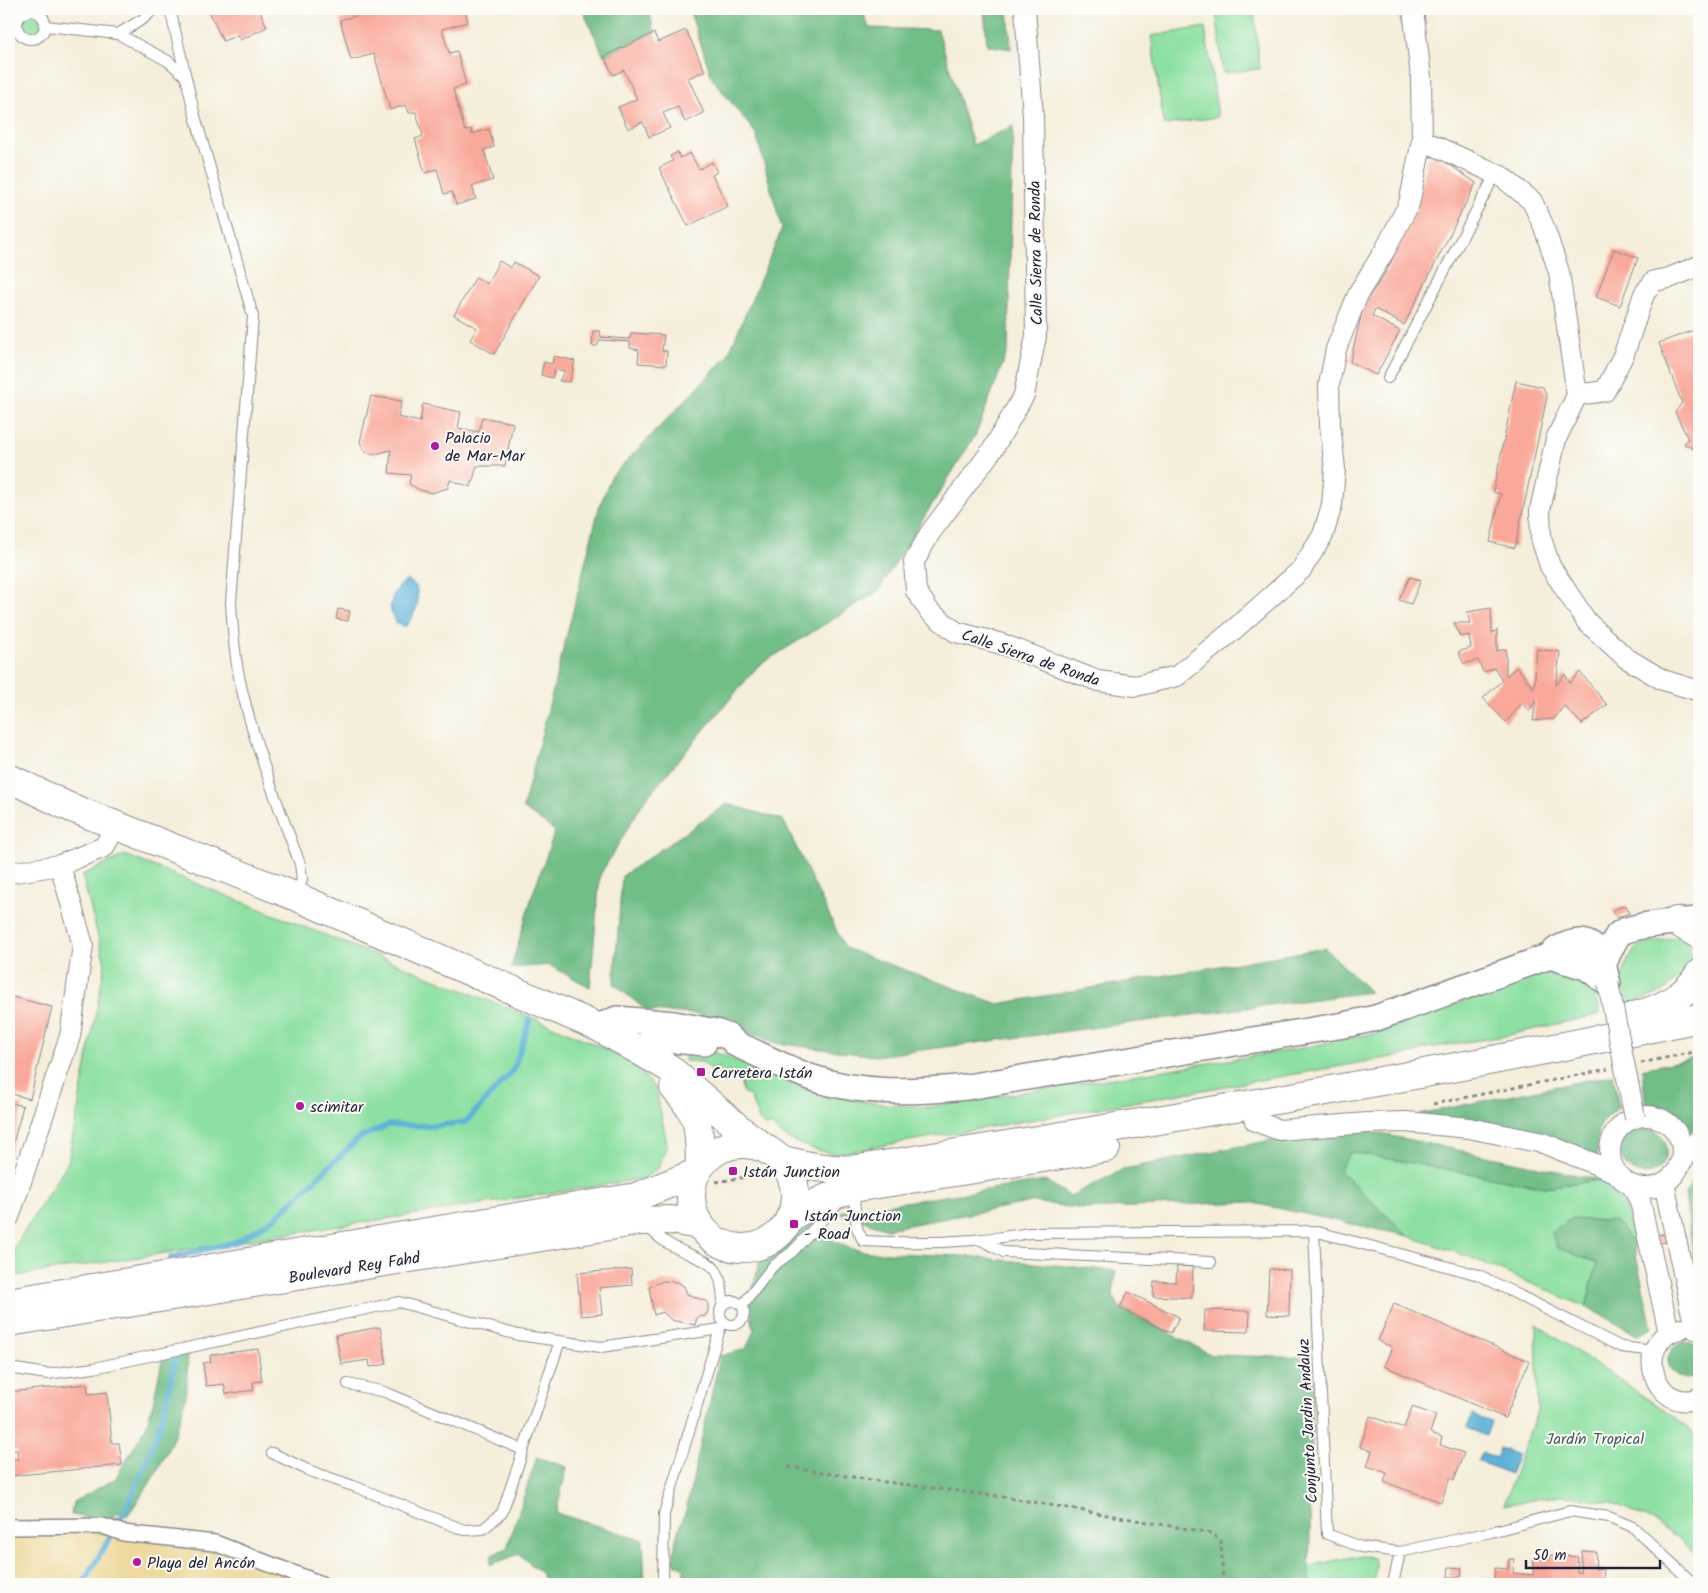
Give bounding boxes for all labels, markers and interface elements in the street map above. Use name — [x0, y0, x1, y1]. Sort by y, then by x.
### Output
street label: Calle Sierra de Ronda — [1023, 180, 1050, 326]
place label: Palacio de Mar-Mar — [445, 426, 526, 469]
marker: Palacio de Mar-Mar — [429, 440, 441, 452]
street label: Calle Sierra de Ronda — [958, 623, 1103, 694]
place label: Carretera Istán — [711, 1061, 813, 1086]
marker: Carretera Istán — [695, 1066, 707, 1078]
place label: scimitar — [310, 1095, 365, 1120]
marker: scimitar — [294, 1100, 306, 1112]
place label: Istán Junction — [743, 1160, 840, 1185]
marker: Istán Junction — [727, 1165, 739, 1177]
place label: Istán Junction - Road — [804, 1204, 901, 1247]
marker: Istán Junction - Road — [788, 1218, 800, 1230]
street label: Boulevard Rey Fahd — [287, 1246, 423, 1291]
street label: Conjunto Jardin Andaluz — [1292, 1338, 1325, 1504]
park label: Jardín Tropical — [1546, 1427, 1644, 1452]
scale bar — [1526, 1538, 1659, 1570]
text: 50 m — [1533, 1544, 1567, 1568]
place label: Playa del Ancón — [147, 1551, 255, 1576]
marker: Playa del Ancón — [131, 1556, 143, 1568]

